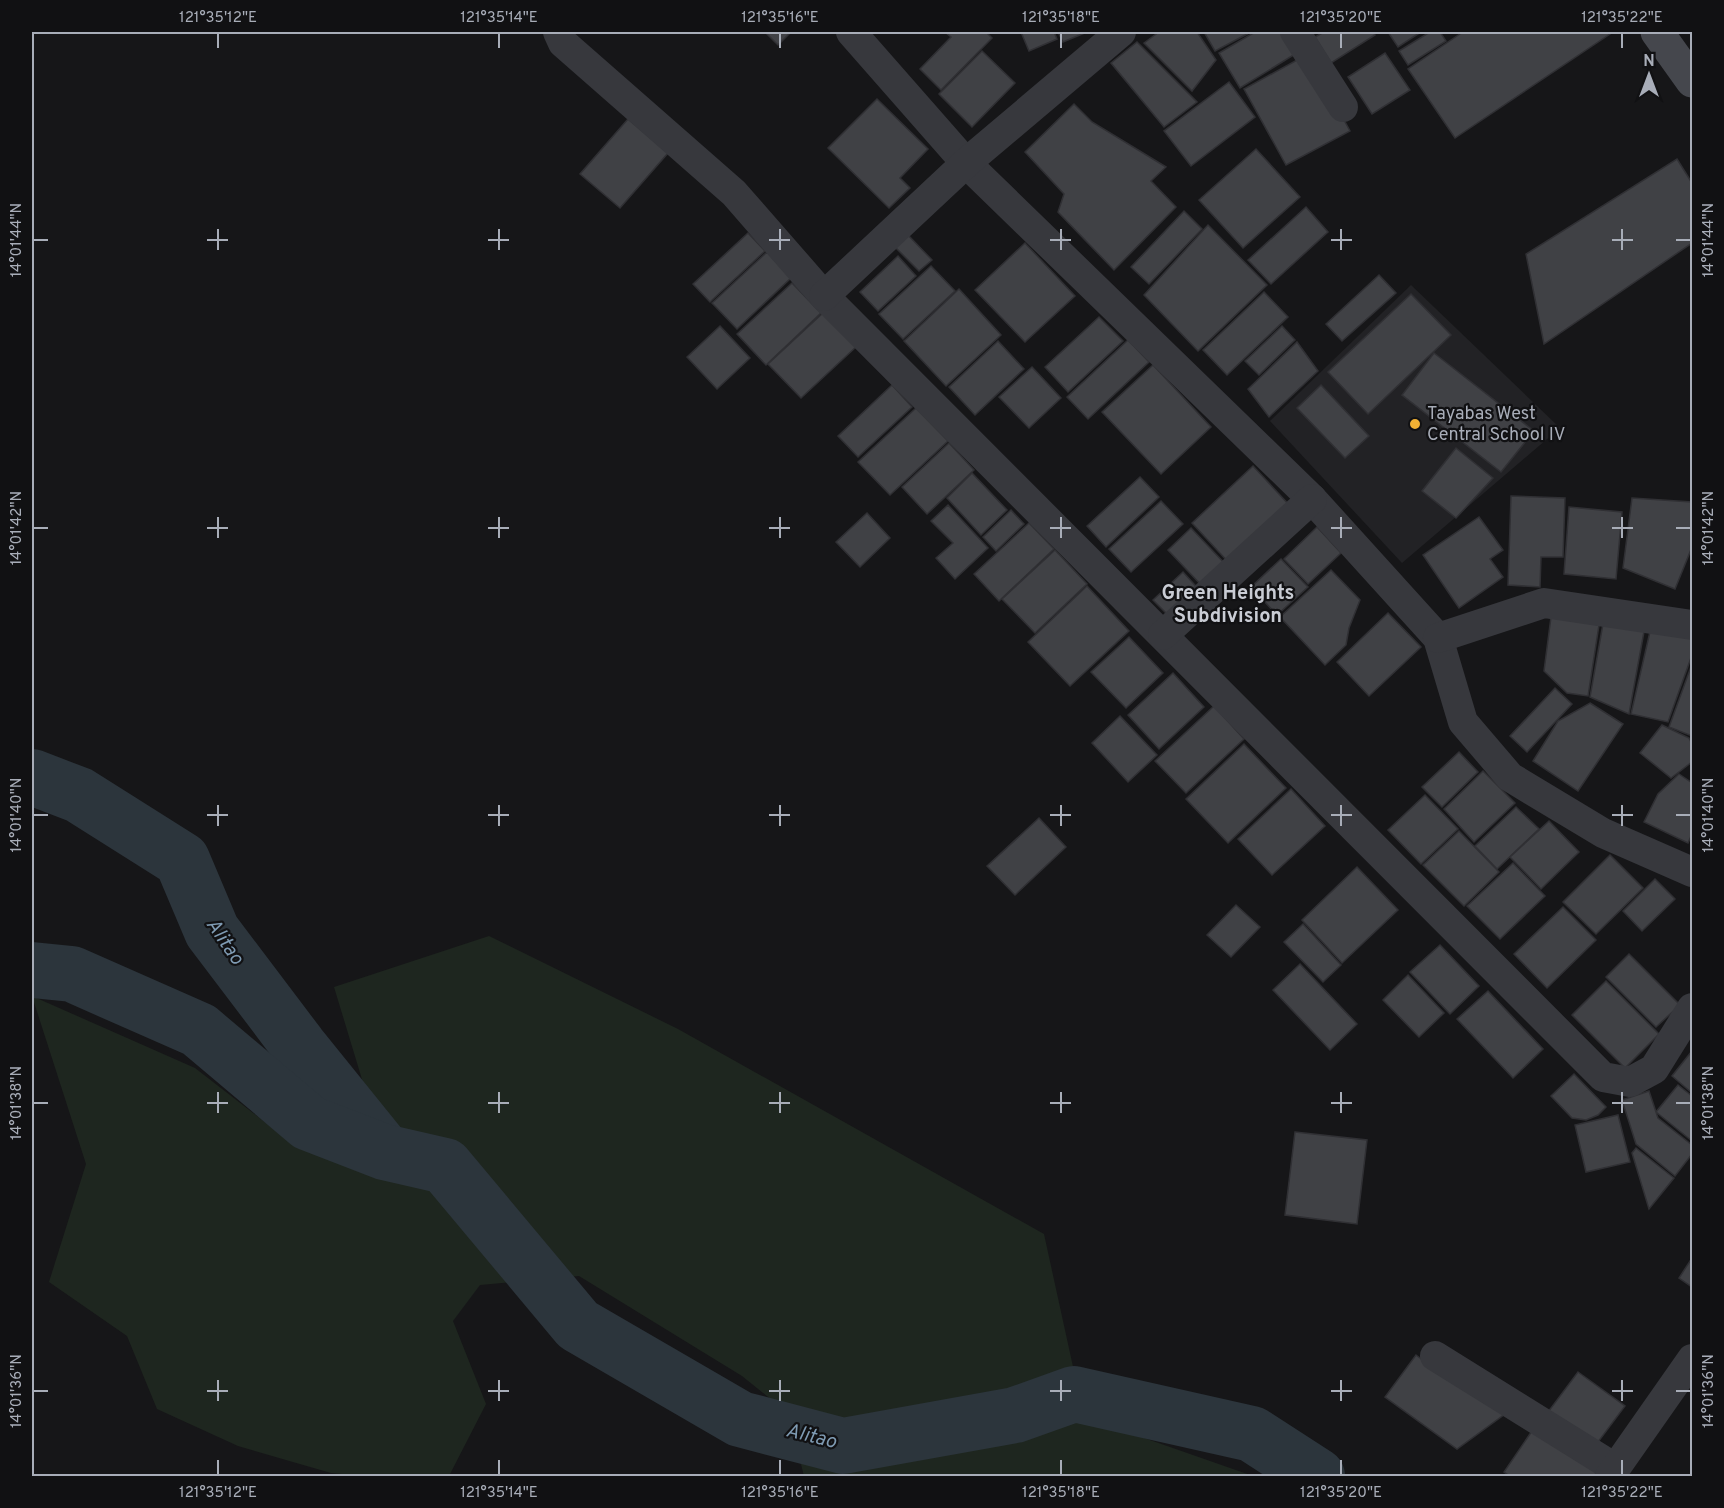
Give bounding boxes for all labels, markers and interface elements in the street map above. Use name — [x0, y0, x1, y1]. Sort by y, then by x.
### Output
text: 121°35'12"E — [179, 9, 257, 28]
text: 121°35'14"E — [460, 9, 538, 28]
text: 121°35'16"E — [741, 9, 819, 28]
text: 121°35'18"E — [1022, 9, 1100, 28]
text: 121°35'20"E — [1300, 9, 1382, 28]
text: 121°35'22"E — [1581, 9, 1663, 28]
north arrow — [1619, 45, 1679, 105]
text: N — [1643, 52, 1655, 72]
text: 14°01'44"N — [8, 203, 27, 277]
text: 14°01'44"N — [1700, 203, 1719, 277]
place label: Tayabas West Central School IV — [1427, 403, 1566, 447]
marker: Tayabas West Central School IV — [1408, 417, 1422, 431]
text: 14°01'42"N — [8, 491, 27, 565]
text: 14°01'42"N — [1700, 491, 1719, 565]
district label: Green Heights Subdivision — [1162, 581, 1294, 630]
text: 14°01'40"N — [8, 778, 27, 852]
text: 14°01'40"N — [1700, 778, 1719, 852]
water label: Alitao — [199, 914, 249, 971]
text: 14°01'38"N — [8, 1066, 27, 1140]
text: 14°01'38"N — [1700, 1066, 1719, 1140]
text: 14°01'36"N — [8, 1354, 27, 1428]
text: 14°01'36"N — [1700, 1354, 1719, 1428]
water label: Alitao — [783, 1418, 839, 1456]
text: 121°35'12"E — [179, 1484, 257, 1503]
text: 121°35'14"E — [460, 1484, 538, 1503]
text: 121°35'16"E — [741, 1484, 819, 1503]
text: 121°35'18"E — [1022, 1484, 1100, 1503]
text: 121°35'20"E — [1300, 1484, 1382, 1503]
text: 121°35'22"E — [1581, 1484, 1663, 1503]

